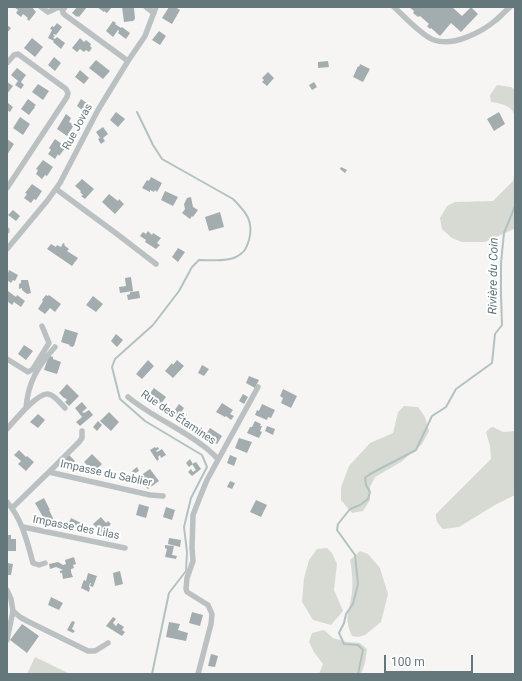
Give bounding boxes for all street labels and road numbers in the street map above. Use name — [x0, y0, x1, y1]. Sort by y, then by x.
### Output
street label: Rue Jovas — [60, 102, 96, 152]
street label: Rue des Étamines — [138, 388, 218, 448]
street label: Impasse du Sablier — [59, 458, 153, 490]
street label: Impasse des Lilas — [32, 513, 120, 543]

